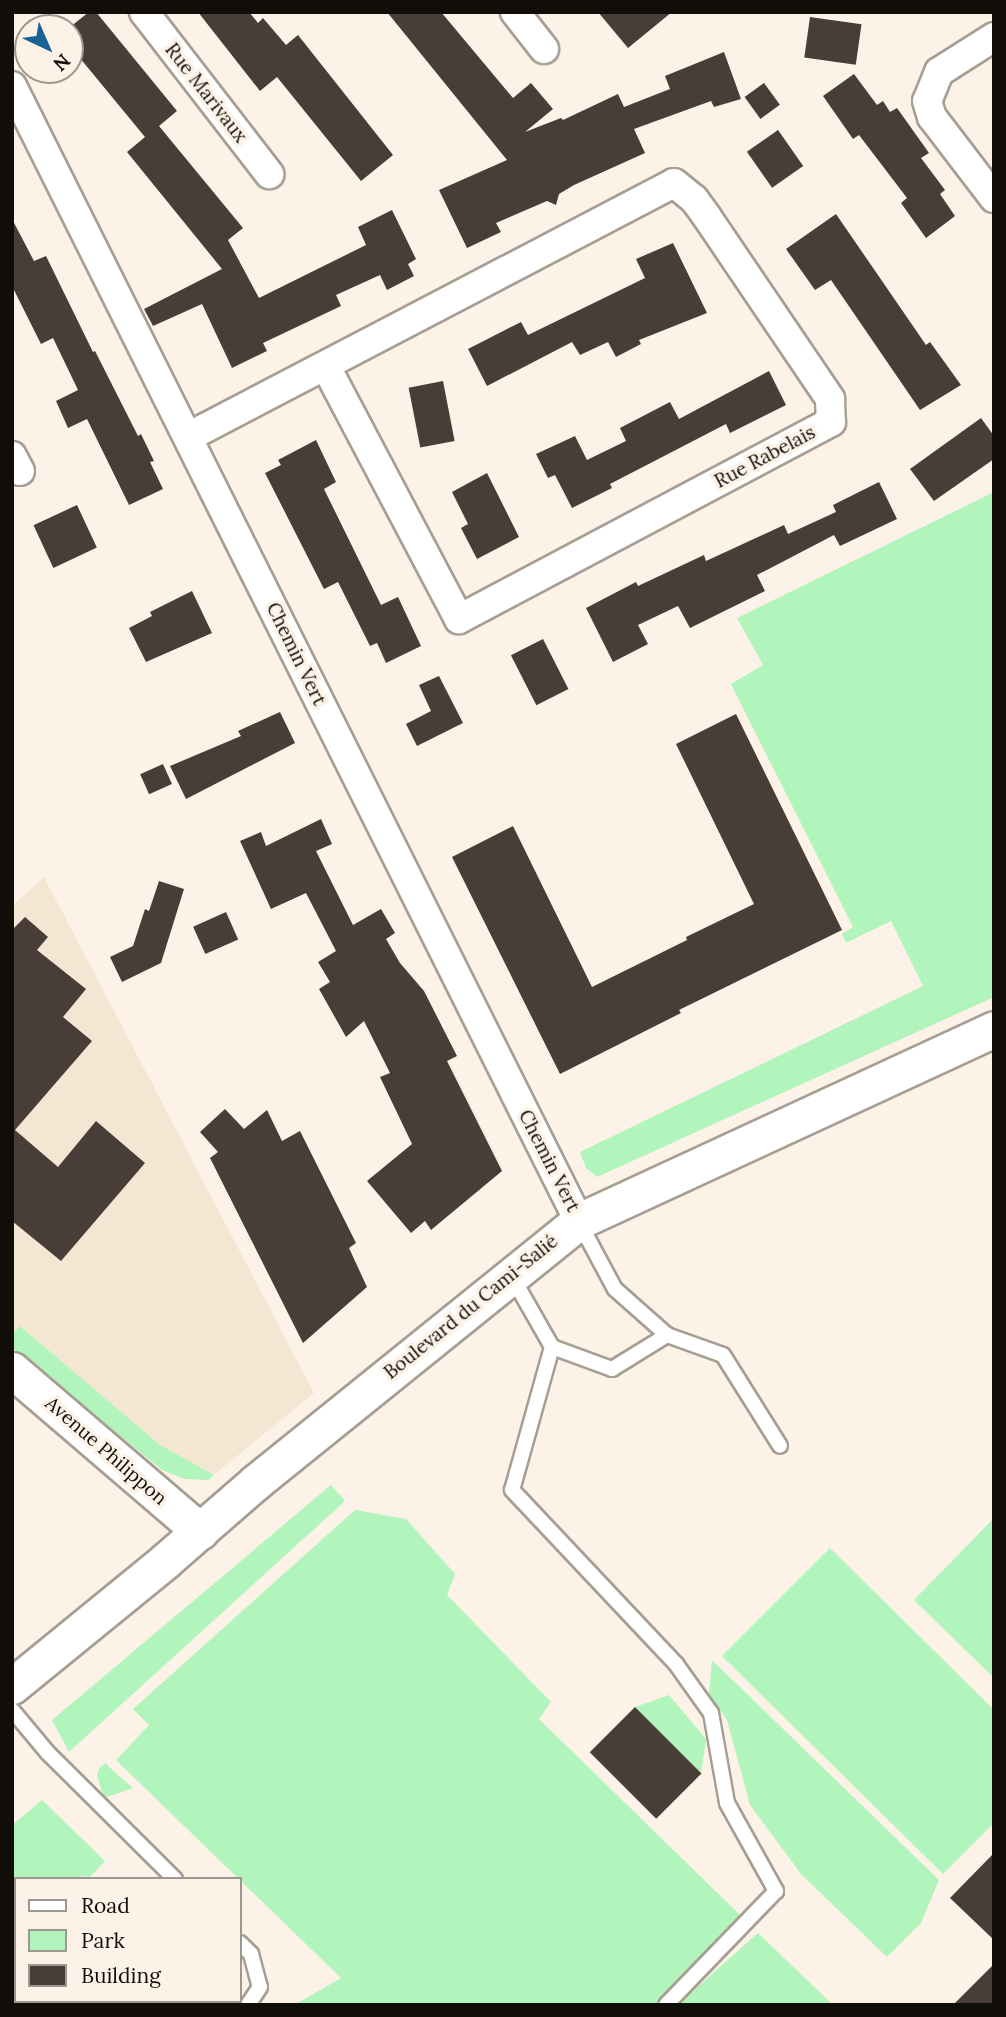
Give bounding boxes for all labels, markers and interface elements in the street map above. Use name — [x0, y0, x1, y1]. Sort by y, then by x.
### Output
north arrow — [14, 14, 84, 84]
street label: Rue Marivaux — [160, 39, 252, 147]
text: N — [49, 49, 76, 76]
street label: Rue Rabelais — [711, 421, 819, 493]
street label: Chemin Vert — [261, 599, 331, 709]
street label: Chemin Vert — [514, 1106, 584, 1216]
street label: Boulevard du Cami-Salié — [380, 1230, 562, 1384]
street label: Avenue Philippon — [41, 1392, 171, 1510]
legend — [14, 1877, 242, 2003]
text: Road — [81, 1892, 130, 1919]
text: Park — [81, 1927, 125, 1954]
text: Building — [81, 1962, 161, 1989]

